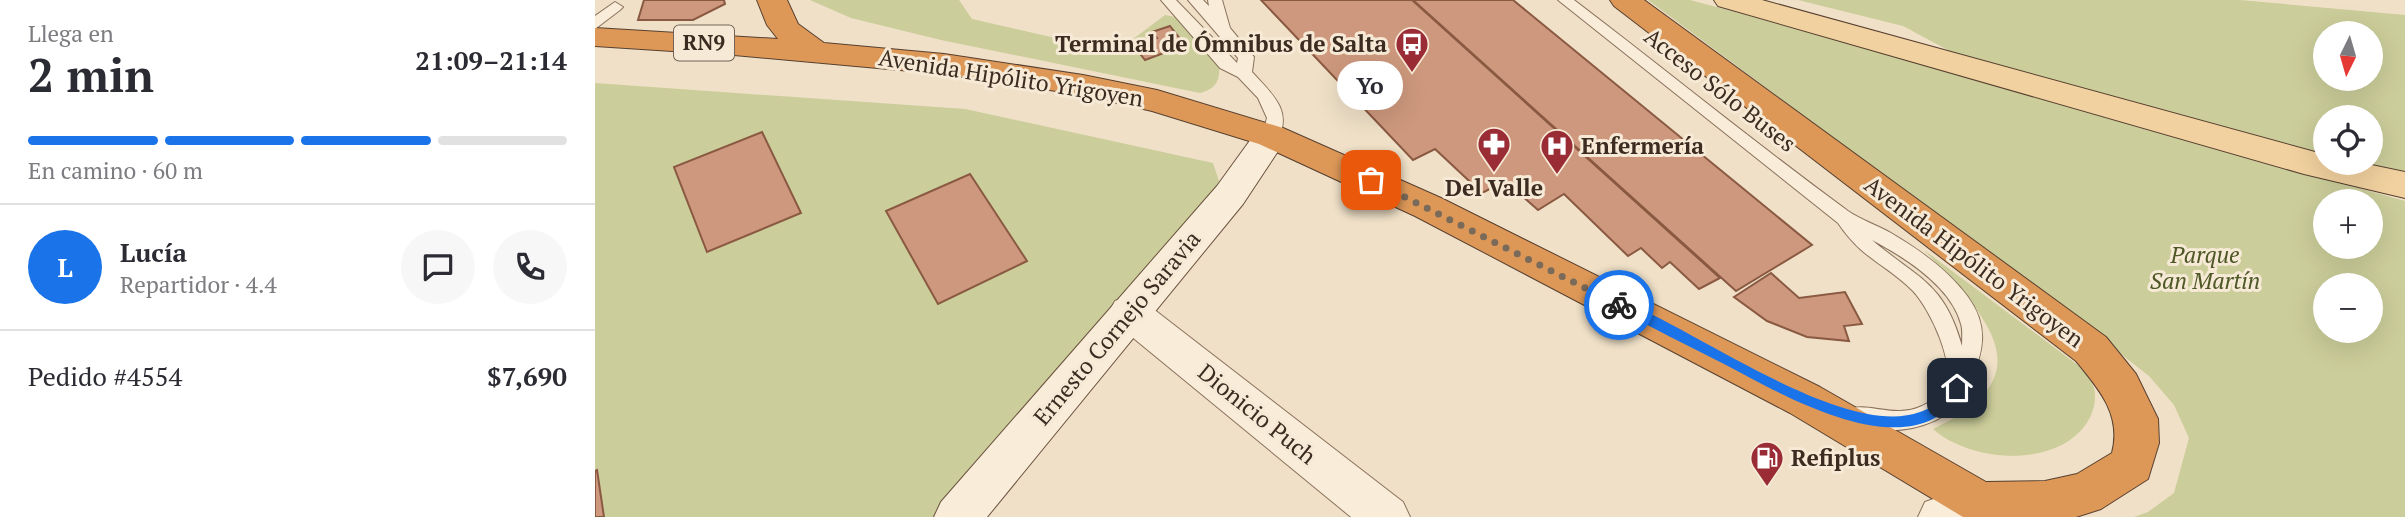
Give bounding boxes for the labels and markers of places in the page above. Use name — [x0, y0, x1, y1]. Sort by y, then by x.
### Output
bus stop icon: Terminal de Ómnibus de Salta — [1393, 25, 1431, 74]
place label: Terminal de Ómnibus de Salta — [1055, 28, 1387, 59]
callout: Yo — [1338, 61, 1404, 110]
pharmacy icon: Del Valle — [1475, 125, 1513, 174]
hospital icon: Enfermería — [1538, 127, 1576, 176]
place label: Enfermería — [1581, 130, 1704, 161]
pin — [1341, 150, 1401, 210]
place label: Del Valle — [1445, 172, 1543, 203]
pin — [1927, 358, 1987, 418]
fuel station icon: Refiplus — [1748, 439, 1786, 488]
place label: Refiplus — [1791, 442, 1880, 473]

